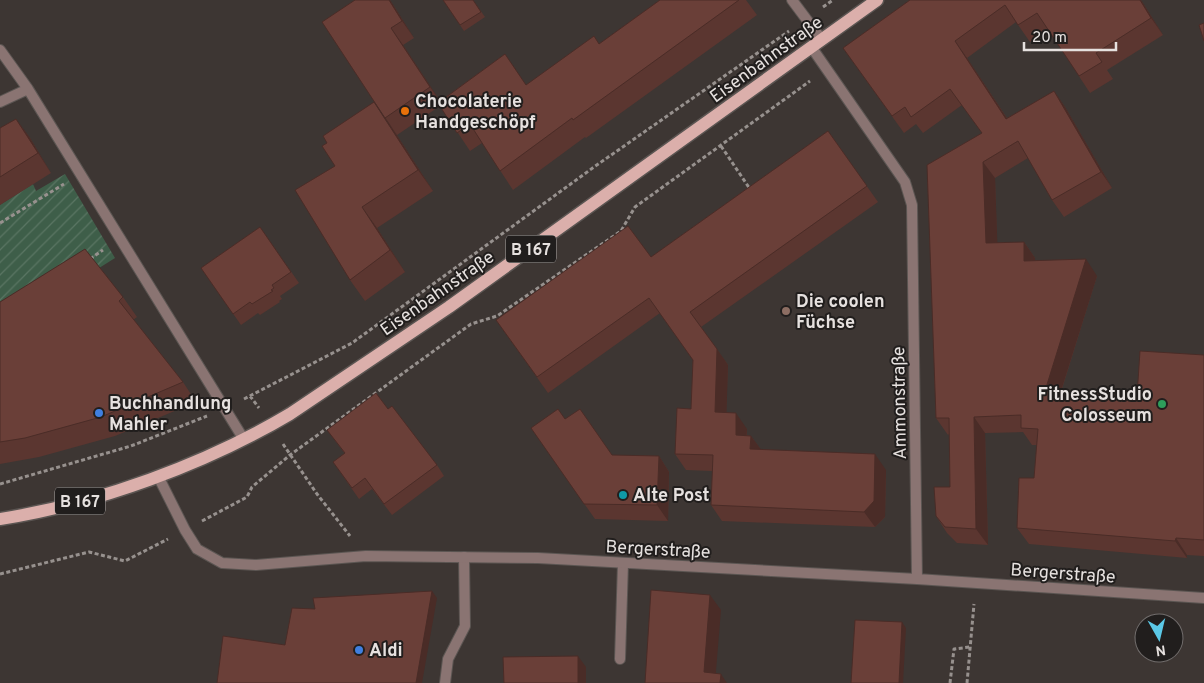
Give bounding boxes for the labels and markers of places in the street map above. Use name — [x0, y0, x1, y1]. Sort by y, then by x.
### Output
place label: Chocolaterie Handgeschöpf — [415, 91, 536, 135]
marker: Chocolaterie Handgeschöpf — [399, 105, 411, 117]
place label: Die coolen Füchse — [796, 291, 885, 335]
marker: Die coolen Füchse — [780, 305, 792, 317]
place label: FitnessStudio Colosseum — [1038, 384, 1152, 428]
place label: Buchhandlung Mahler — [109, 393, 231, 437]
marker: FitnessStudio Colosseum — [1156, 398, 1168, 410]
marker: Buchhandlung Mahler — [93, 407, 105, 419]
place label: Alte Post — [633, 485, 710, 508]
marker: Alte Post — [617, 489, 629, 501]
place label: Aldi — [369, 640, 403, 663]
marker: Aldi — [353, 644, 365, 656]

